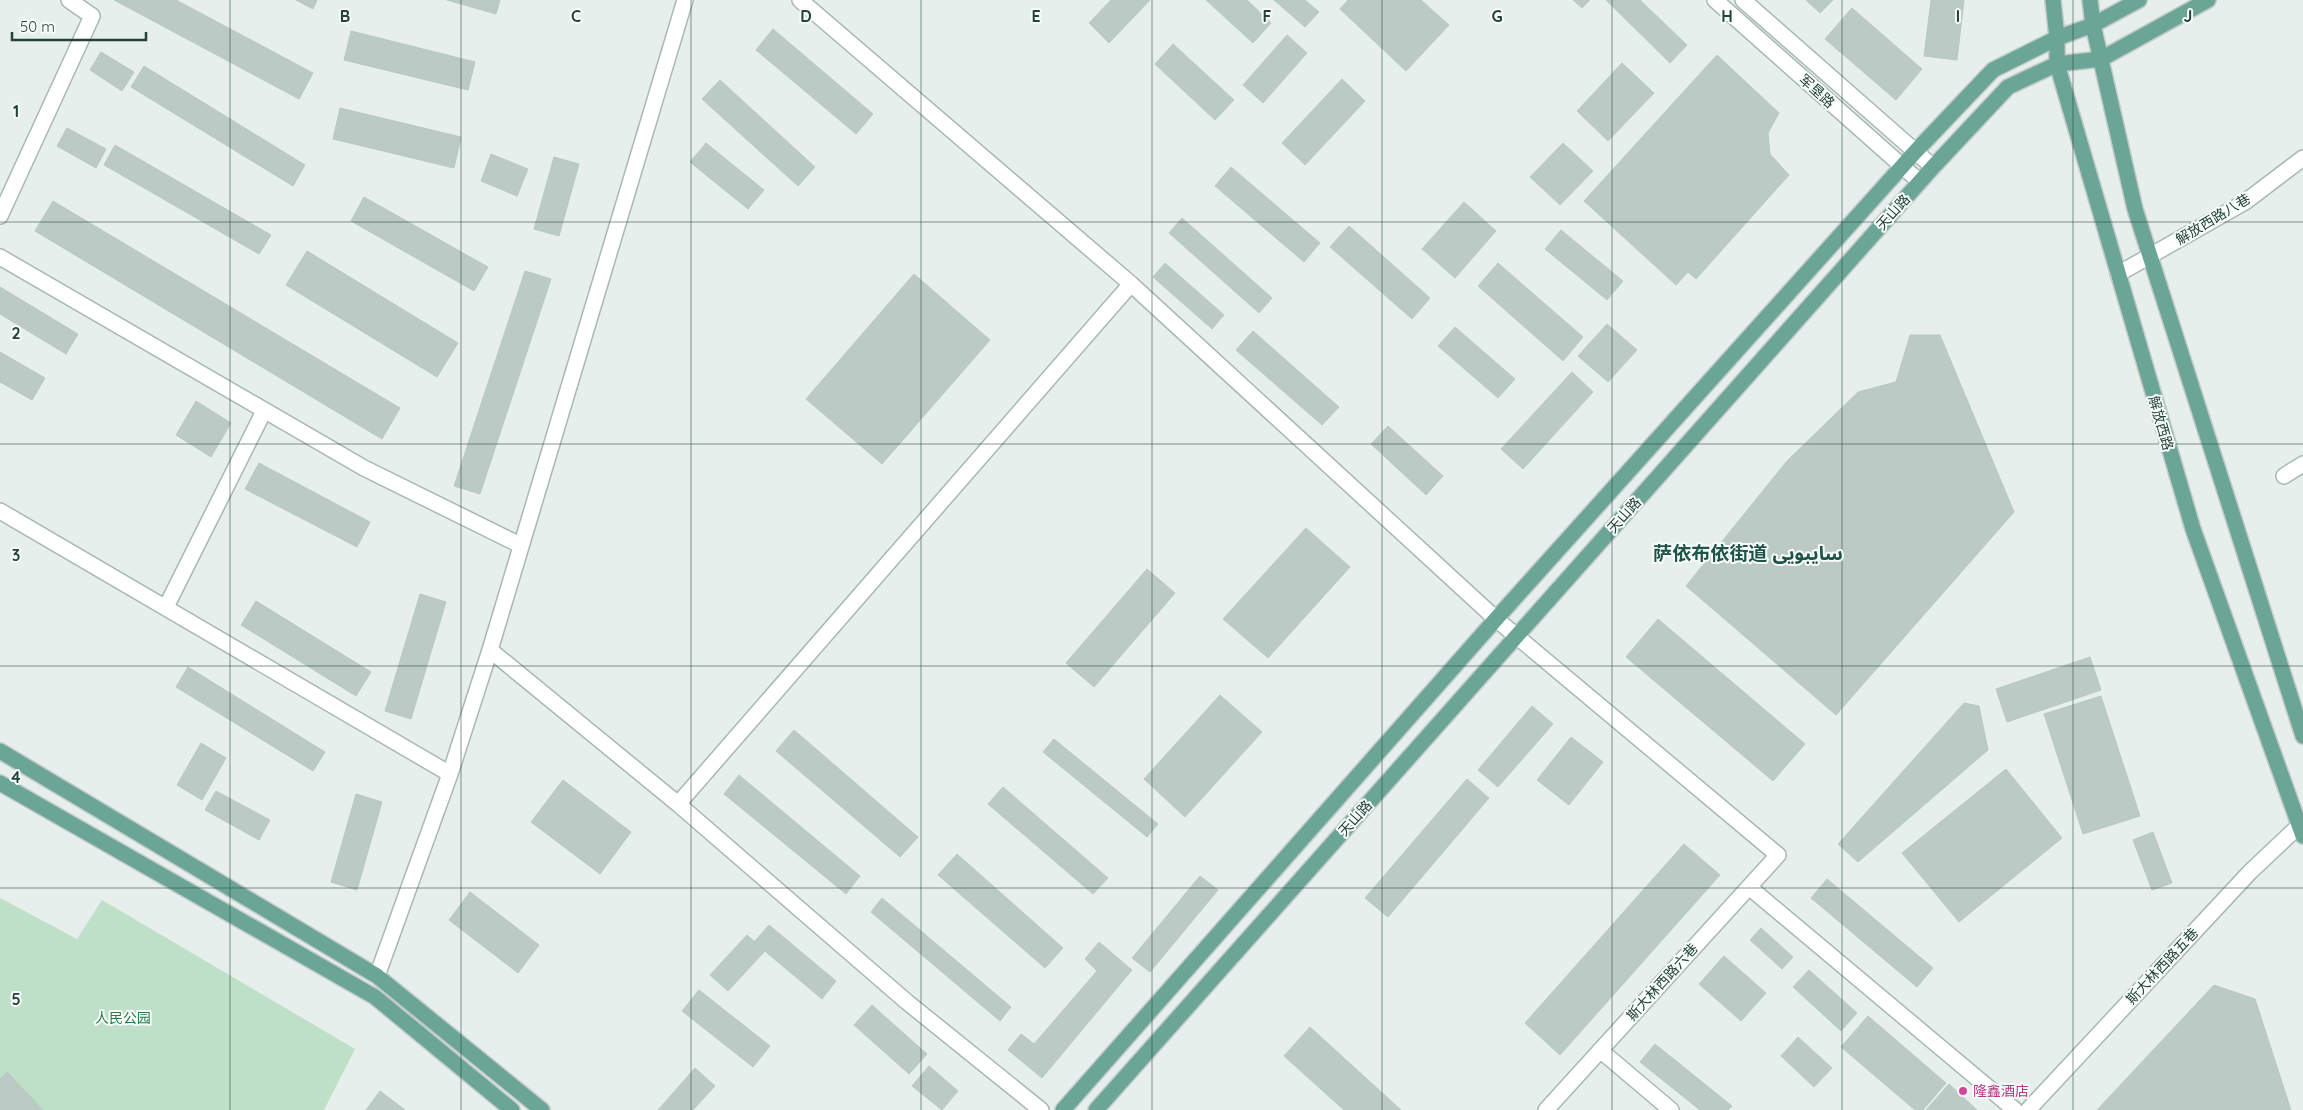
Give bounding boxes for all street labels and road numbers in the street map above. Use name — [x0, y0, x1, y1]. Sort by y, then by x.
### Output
street label: 军垦路 — [1795, 70, 1839, 112]
street label: 天山路 — [1872, 190, 1914, 234]
street label: 解放西路八巷 — [2172, 190, 2254, 248]
street label: 解放西路 — [2145, 394, 2177, 452]
street label: 天山路 — [1603, 493, 1645, 537]
street label: 天山路 — [1334, 796, 1376, 840]
street label: 斯大林西路五巷 — [2122, 924, 2202, 1008]
street label: 斯大林西路六巷 — [1623, 940, 1701, 1024]

